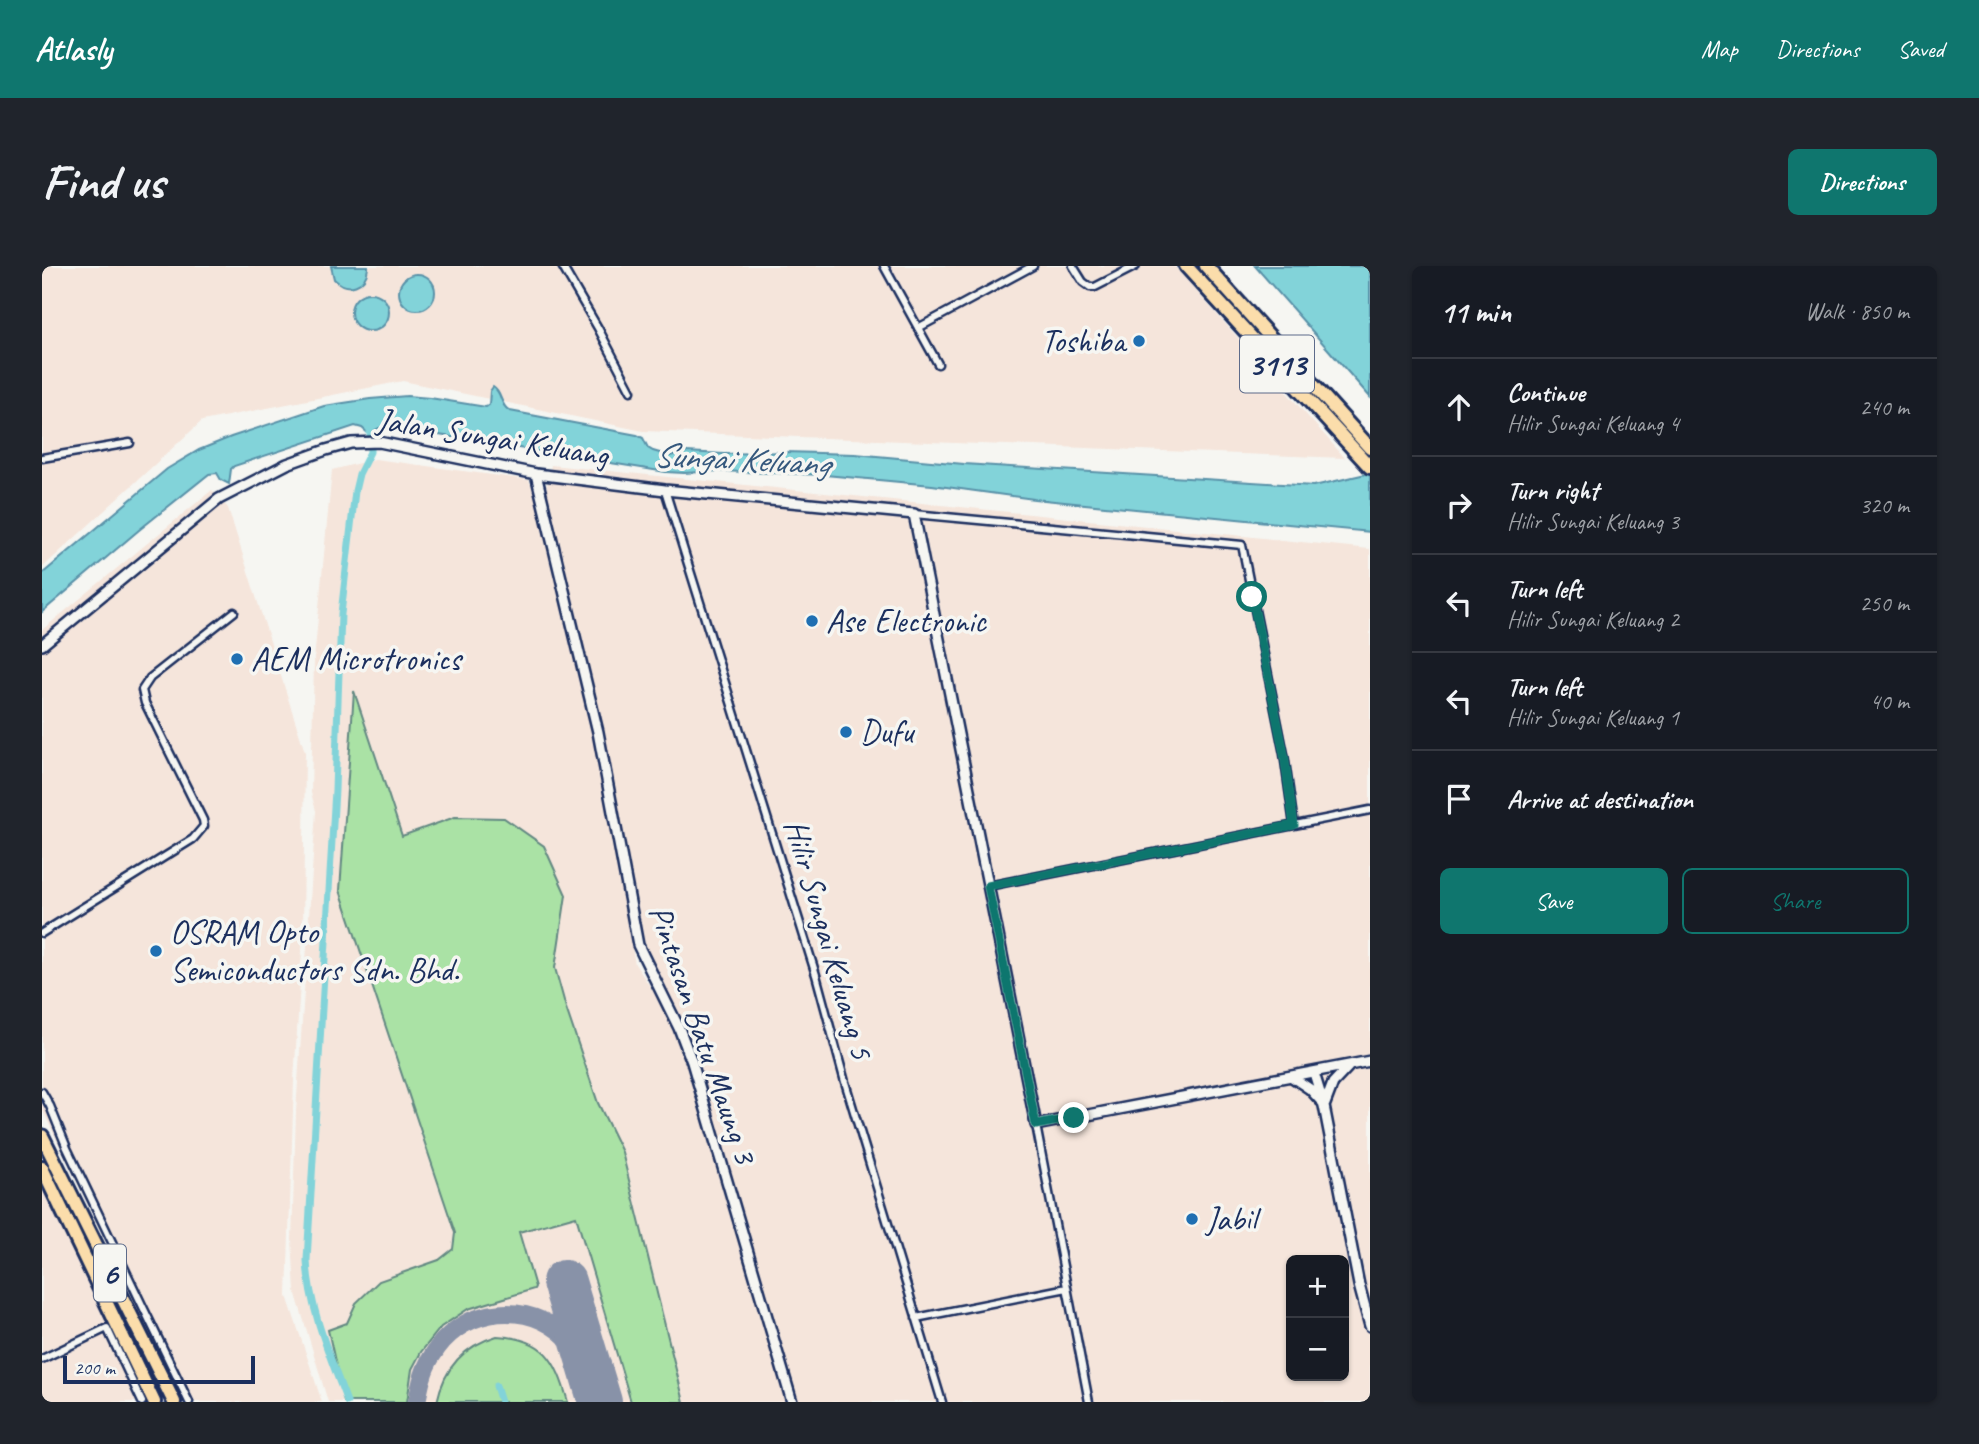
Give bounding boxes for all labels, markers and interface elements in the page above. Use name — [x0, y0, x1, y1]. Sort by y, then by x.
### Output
text: Atlasly — [35, 28, 112, 70]
text: Map — [1701, 34, 1738, 64]
text: Directions — [1776, 34, 1859, 64]
text: Saved — [1897, 34, 1944, 64]
button: Directions — [1788, 149, 1937, 215]
text: Find us — [42, 151, 164, 213]
text: 11 min — [1440, 293, 1511, 331]
text: Walk · 850 m — [1805, 297, 1909, 326]
place label: Toshiba — [1041, 320, 1127, 362]
marker: Toshiba — [1131, 333, 1147, 349]
road number: 3113 — [1240, 336, 1314, 392]
text: Continue — [1507, 376, 1585, 409]
icon: ahead — [1440, 388, 1478, 426]
text: 240 m — [1860, 393, 1909, 422]
street label: Jalan Sungai Keluang — [373, 398, 613, 476]
text: Hilir Sungai Keluang 4 — [1507, 409, 1679, 438]
water label: Sungai Keluang — [652, 432, 835, 486]
text: Turn right — [1507, 474, 1598, 507]
icon: right — [1440, 486, 1478, 524]
text: 320 m — [1860, 491, 1909, 520]
text: Hilir Sungai Keluang 3 — [1507, 507, 1679, 536]
text: Turn left — [1507, 572, 1582, 605]
route start — [1236, 581, 1267, 612]
icon: left — [1440, 584, 1478, 622]
text: 250 m — [1860, 589, 1909, 618]
place label: Ase Electronic — [826, 600, 988, 642]
text: Hilir Sungai Keluang 2 — [1507, 605, 1679, 634]
marker: Ase Electronic — [804, 613, 820, 629]
place label: AEM Microtronics — [251, 638, 463, 680]
marker: AEM Microtronics — [229, 651, 245, 667]
text: Turn left — [1507, 670, 1582, 703]
icon: left — [1440, 682, 1478, 720]
text: 40 m — [1870, 687, 1909, 716]
text: Hilir Sungai Keluang 1 — [1507, 703, 1679, 732]
place label: Dufu — [860, 711, 915, 753]
marker: Dufu — [838, 724, 854, 740]
icon: arrive — [1440, 780, 1478, 818]
text: Arrive at destination — [1507, 783, 1693, 816]
street label: Hilir Sungai Keluang 5 — [775, 814, 884, 1066]
button: Save — [1440, 868, 1668, 934]
button: Share — [1682, 868, 1909, 934]
street label: Pintasan Batu Maung 3 — [639, 899, 768, 1171]
place label: OSRAM Opto Semiconductors Sdn. Bhd. — [170, 911, 460, 991]
marker: OSRAM Opto Semiconductors Sdn. Bhd. — [148, 943, 164, 959]
route end — [1058, 1102, 1089, 1133]
place label: Jabil — [1204, 1198, 1262, 1240]
marker: Jabil — [1184, 1211, 1200, 1227]
road number: 6 — [94, 1244, 126, 1302]
map controls — [1286, 1255, 1349, 1381]
button: + — [1286, 1255, 1349, 1318]
button: − — [1286, 1318, 1349, 1381]
scale bar — [63, 1353, 256, 1385]
text: 200 m — [74, 1356, 115, 1380]

